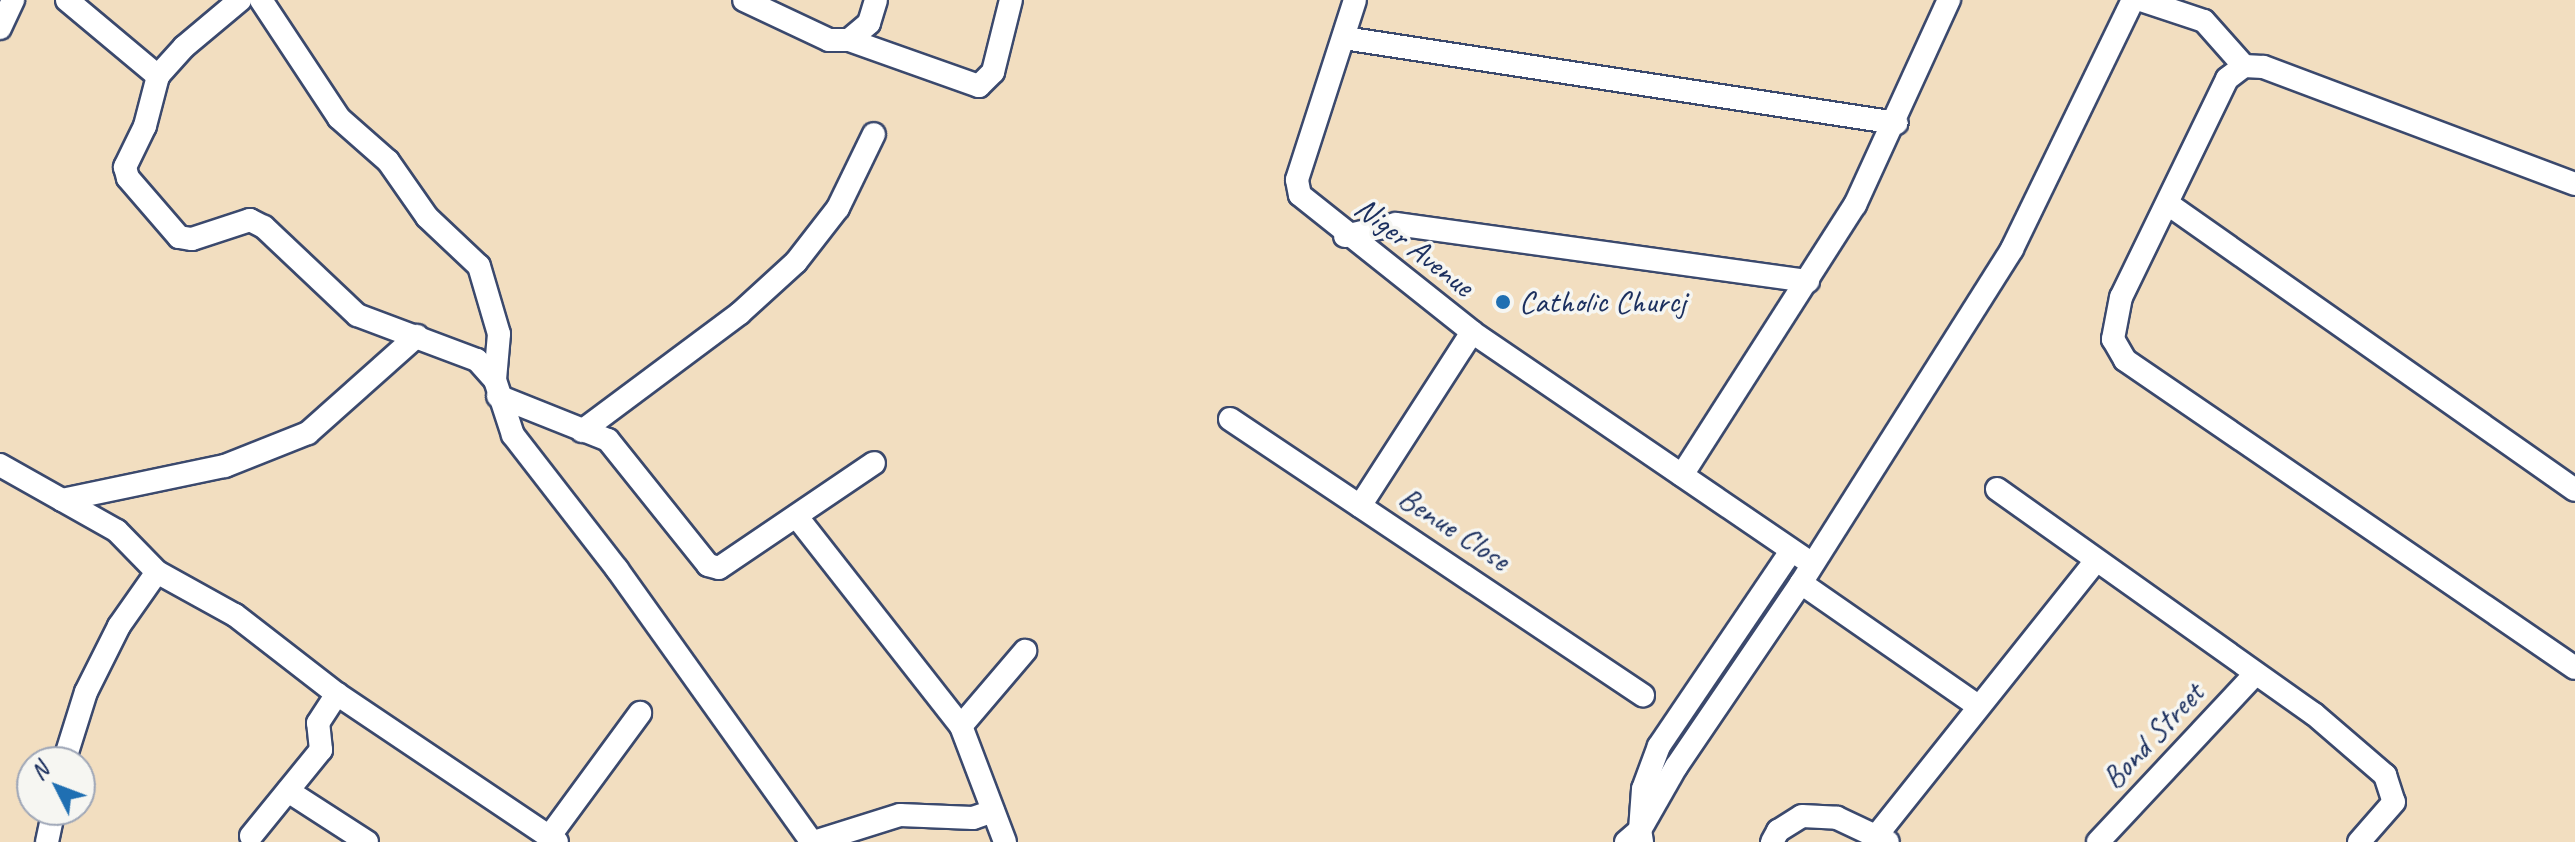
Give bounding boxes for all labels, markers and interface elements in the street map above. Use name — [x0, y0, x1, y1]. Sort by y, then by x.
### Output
street label: Niger Avenue — [1347, 189, 1481, 305]
place label: Catholic Churcj — [1519, 283, 1687, 321]
marker: Catholic Churcj — [1494, 293, 1512, 311]
street label: Benue Close — [1391, 479, 1517, 579]
street label: Bond Street — [2094, 675, 2212, 797]
north arrow — [16, 746, 96, 826]
text: N — [25, 757, 55, 786]

